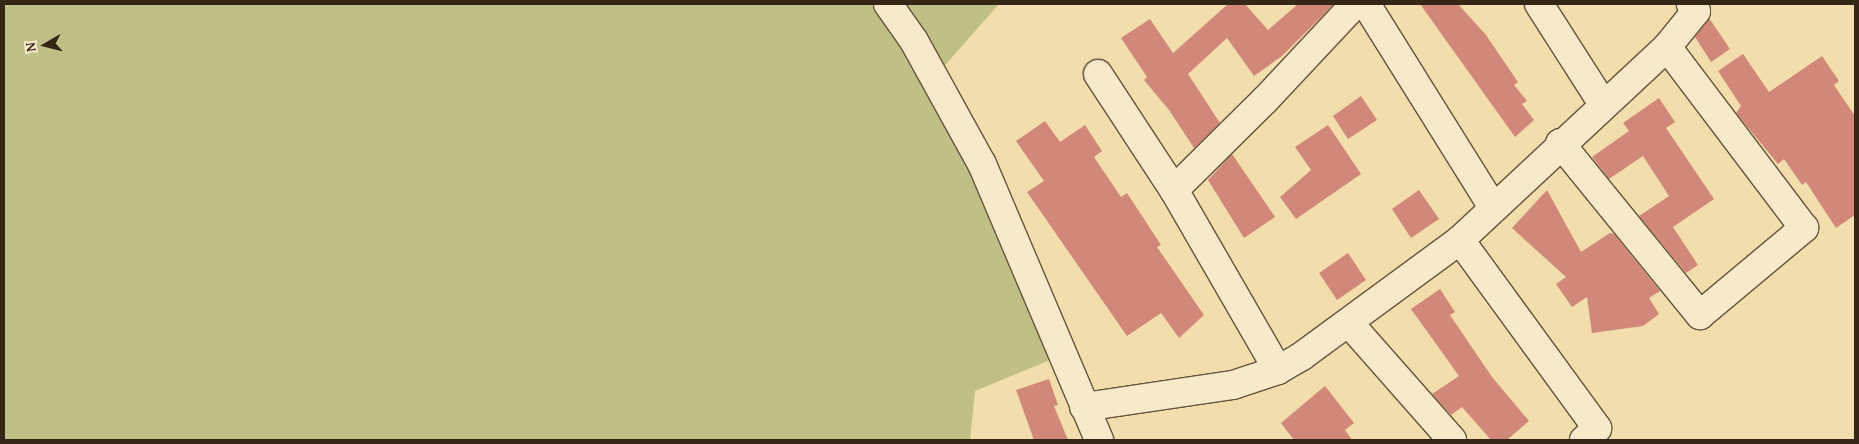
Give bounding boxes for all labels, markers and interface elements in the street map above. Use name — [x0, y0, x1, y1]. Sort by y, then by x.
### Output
north arrow — [20, 20, 70, 70]
text: N — [20, 41, 41, 53]

